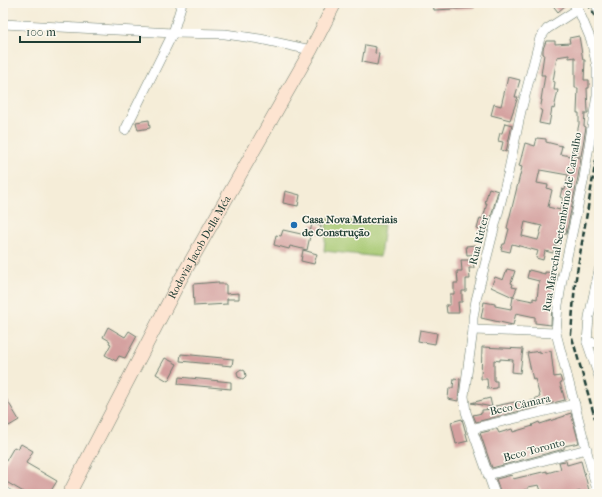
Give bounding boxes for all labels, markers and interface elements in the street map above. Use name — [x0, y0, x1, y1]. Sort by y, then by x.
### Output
scale bar — [20, 18, 140, 44]
text: 100 m — [26, 25, 56, 39]
street label: Rua Marechal Setembrino de Carvalho — [540, 131, 584, 313]
street label: Rodovia Jacob Della Méa — [165, 192, 234, 301]
place label: Casa Nova Materiais de Construção — [302, 213, 397, 239]
street label: Rua Ritter — [467, 214, 492, 266]
marker: Casa Nova Materiais de Construção — [289, 220, 299, 230]
street label: Beco Câmara — [488, 392, 552, 418]
street label: Beco Toronto — [502, 435, 567, 464]

